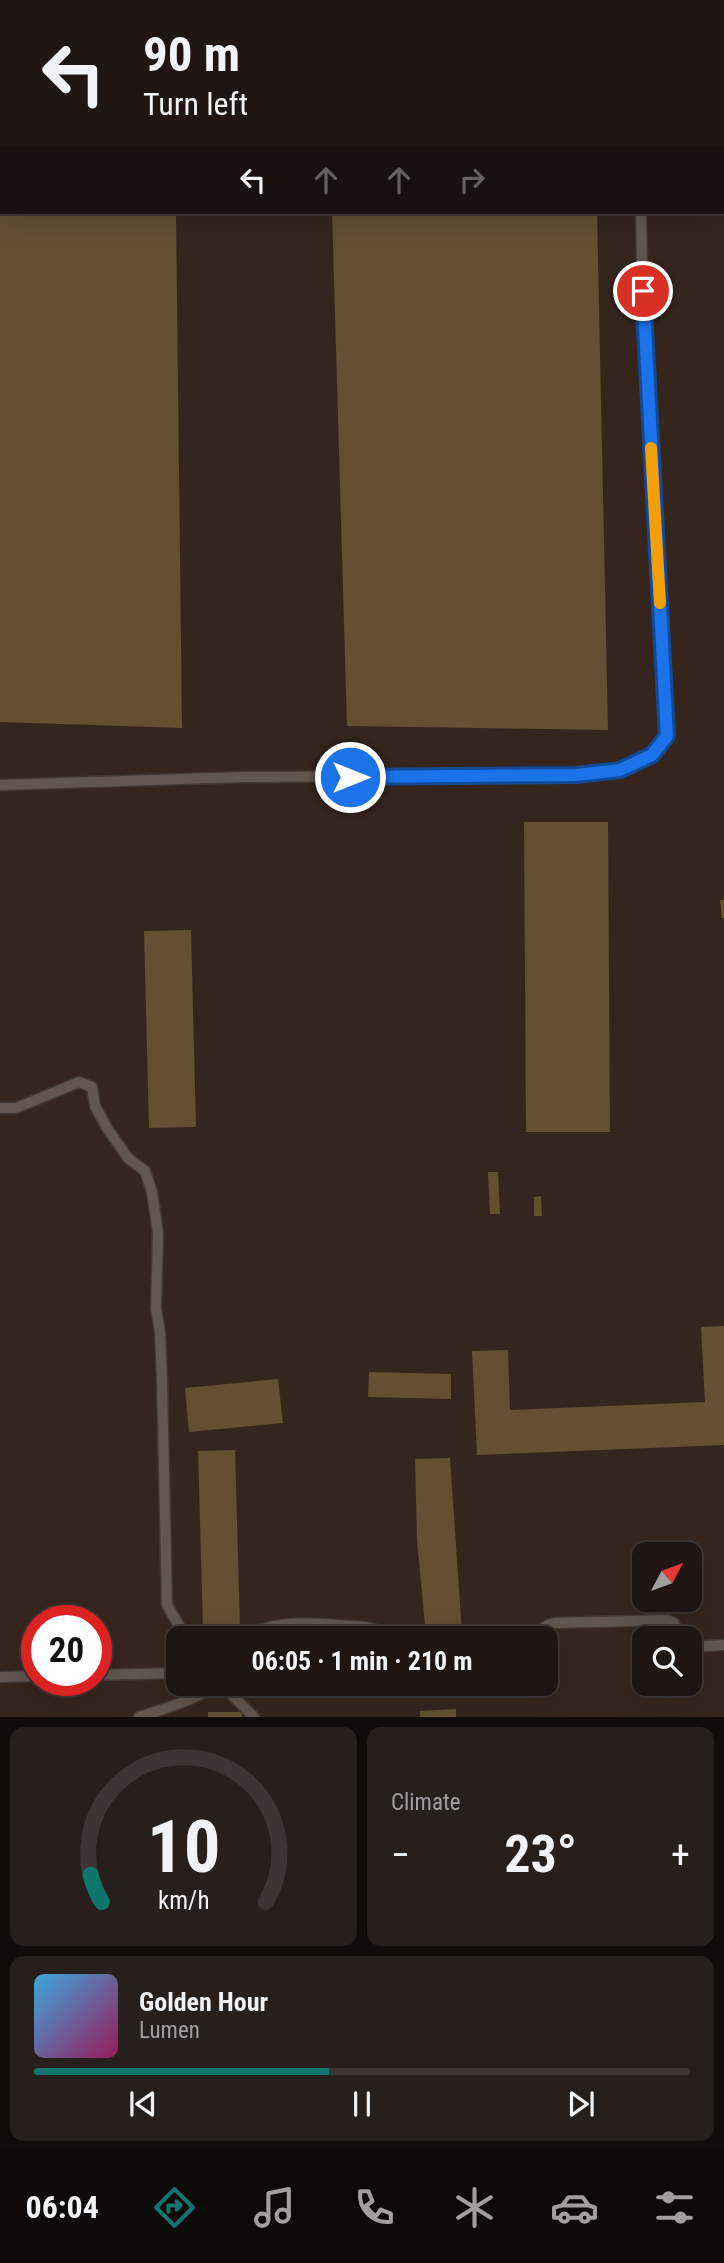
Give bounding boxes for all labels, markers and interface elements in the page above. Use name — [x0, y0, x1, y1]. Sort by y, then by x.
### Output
text: 90 m — [143, 26, 240, 83]
icon: left — [28, 28, 119, 119]
text: Turn left — [143, 85, 248, 123]
icon: left — [234, 161, 272, 199]
icon: ahead — [307, 161, 345, 199]
icon: ahead — [380, 161, 418, 199]
icon: right — [453, 161, 491, 199]
pin — [613, 261, 673, 321]
icon: arrive — [624, 272, 662, 310]
position arrow — [313, 740, 387, 814]
north arrow — [632, 1542, 702, 1612]
map controls — [632, 1542, 702, 1696]
speed limit sign: 20 — [21, 1605, 112, 1696]
button: search — [632, 1626, 702, 1696]
text: 06:05 · 1 min · 210 m — [252, 1646, 472, 1676]
text: Climate — [391, 1789, 461, 1816]
text: 10 — [147, 1805, 220, 1891]
text: 23° — [504, 1824, 577, 1885]
text: − — [391, 1833, 410, 1877]
text: + — [671, 1833, 690, 1877]
text: km/h — [158, 1886, 209, 1915]
text: Golden Hour — [139, 1987, 268, 2017]
text: Lumen — [139, 2017, 200, 2044]
icon: previous — [124, 2085, 162, 2123]
icon: pause — [343, 2085, 381, 2123]
icon: next — [562, 2085, 600, 2123]
icon: directions — [150, 2183, 199, 2232]
icon: music — [250, 2183, 299, 2232]
icon: phone — [350, 2183, 399, 2232]
icon: climate — [450, 2183, 499, 2232]
icon: car — [550, 2183, 599, 2232]
icon: filters — [650, 2183, 699, 2232]
text: 06:04 — [25, 2188, 99, 2226]

